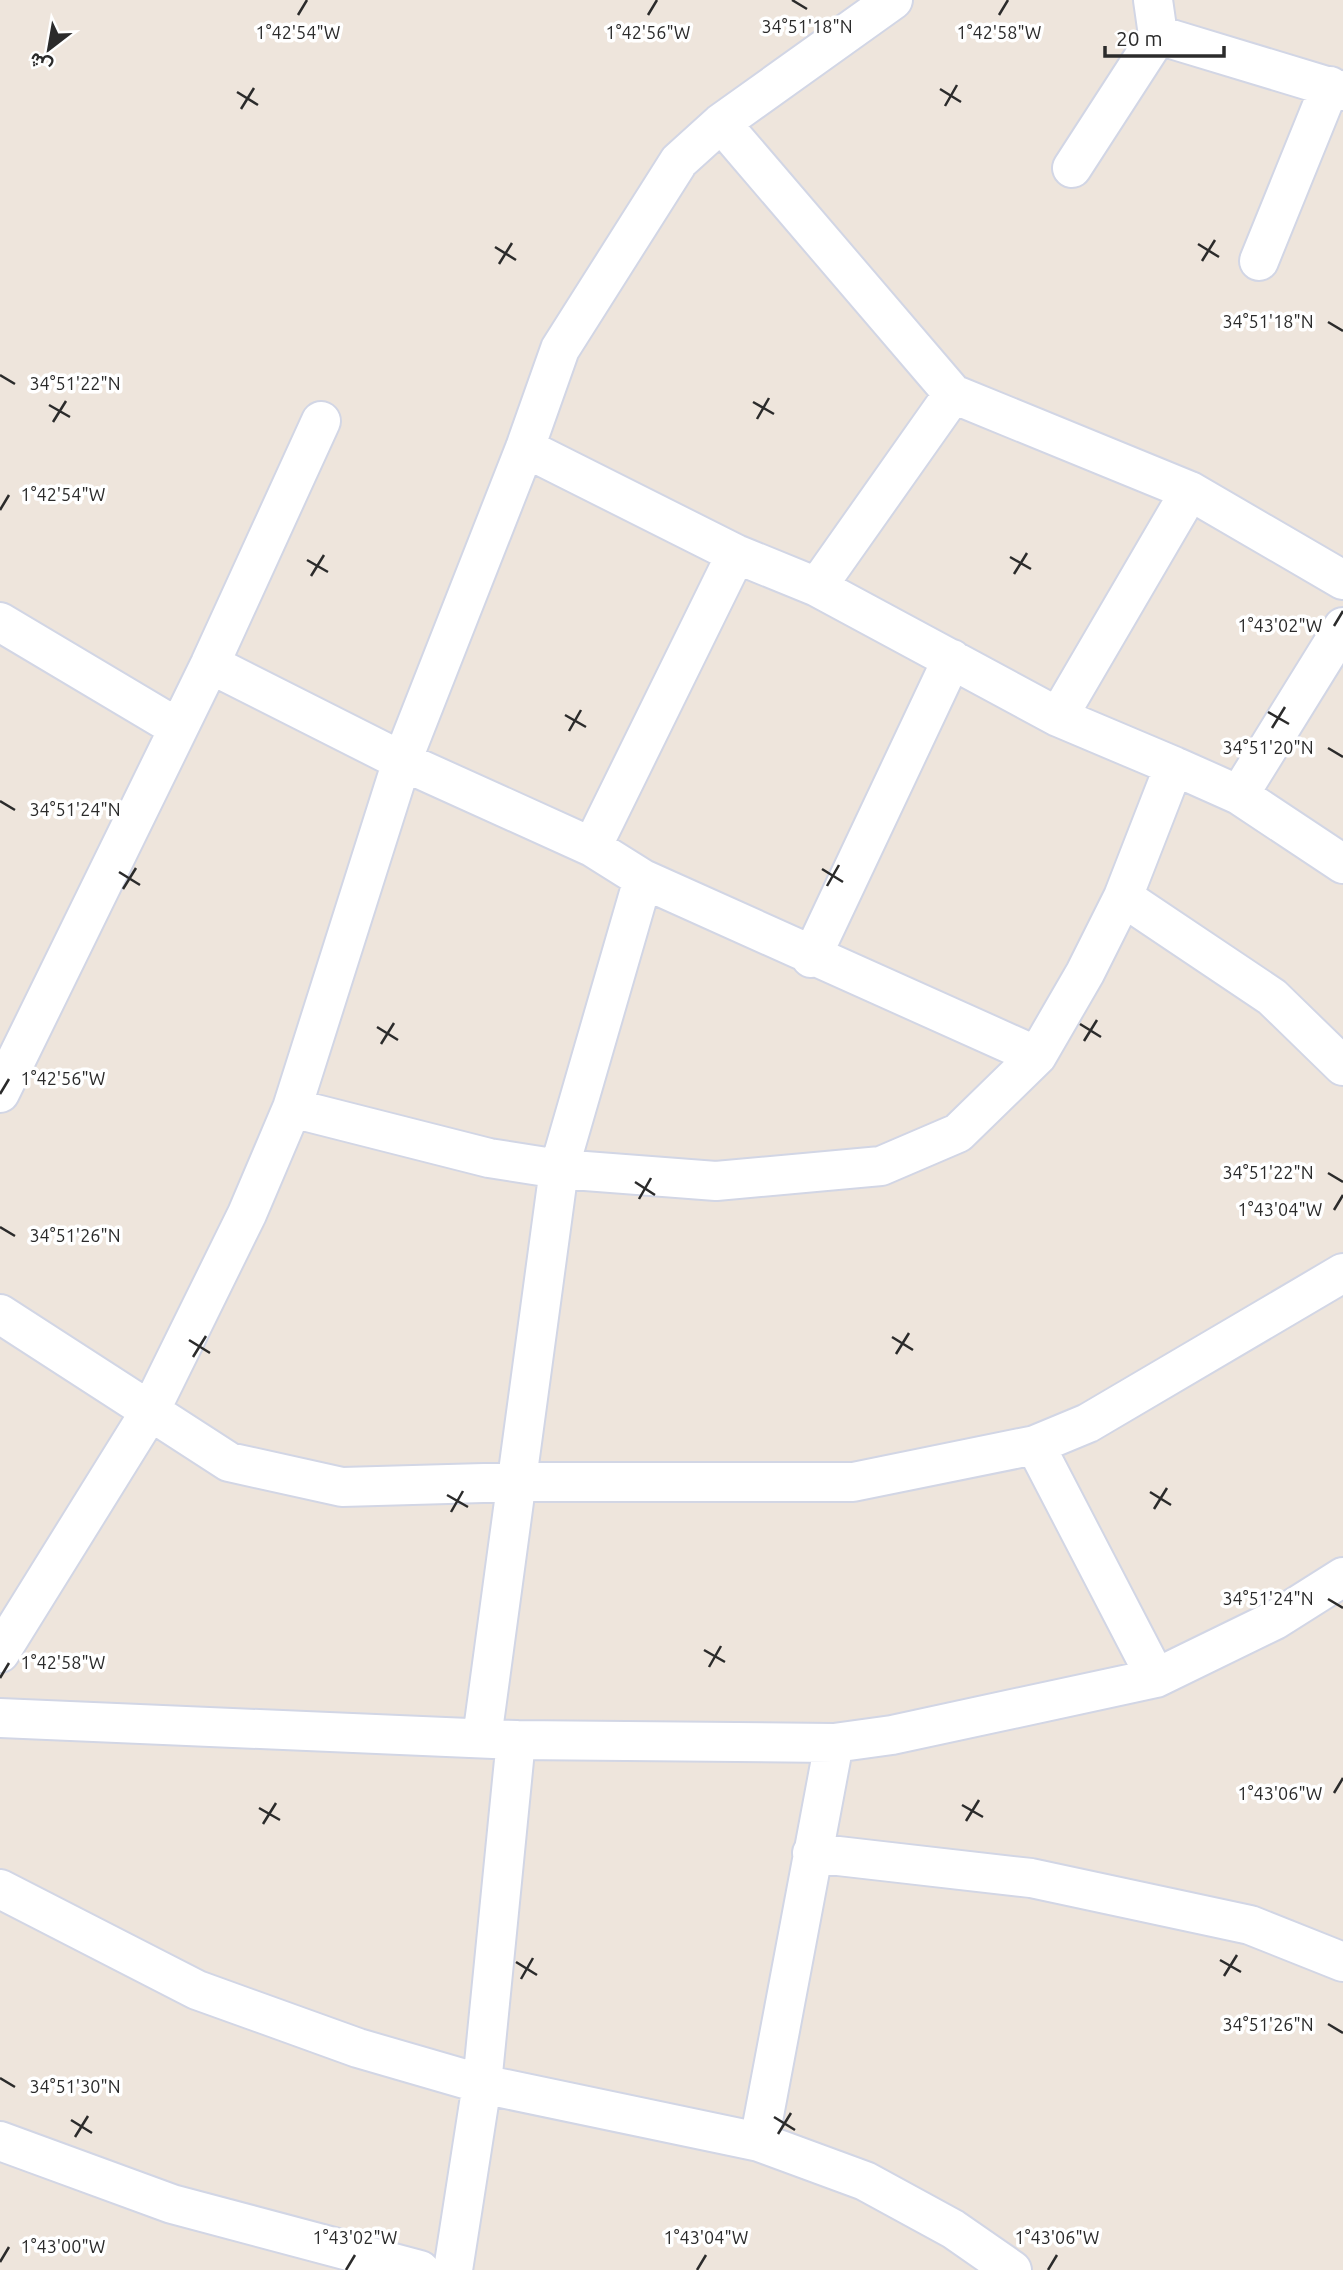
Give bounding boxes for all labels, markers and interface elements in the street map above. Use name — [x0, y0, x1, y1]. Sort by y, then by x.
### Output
north arrow — [14, 14, 84, 84]
scale bar — [1105, 14, 1224, 58]
text: 34°51'18"N — [761, 16, 853, 36]
text: 1°42'54"W — [256, 22, 341, 42]
text: 1°42'56"W — [606, 22, 691, 42]
text: 1°42'58"W — [957, 22, 1042, 42]
text: 20 m — [1116, 26, 1163, 50]
text: ش — [25, 47, 56, 79]
text: 34°51'18"N — [1222, 311, 1314, 331]
text: 34°51'22"N — [29, 373, 121, 393]
text: 1°42'54"W — [21, 484, 106, 504]
text: 1°43'02"W — [1238, 615, 1323, 635]
text: 34°51'20"N — [1222, 737, 1314, 757]
text: 34°51'24"N — [29, 799, 121, 819]
text: 1°42'56"W — [21, 1068, 106, 1088]
text: 34°51'22"N — [1222, 1162, 1314, 1182]
text: 1°43'04"W — [1238, 1199, 1323, 1219]
text: 34°51'26"N — [29, 1225, 121, 1245]
text: 34°51'24"N — [1222, 1588, 1314, 1608]
text: 1°42'58"W — [21, 1652, 106, 1672]
text: 1°43'06"W — [1238, 1783, 1323, 1803]
text: 34°51'26"N — [1222, 2014, 1314, 2034]
text: 34°51'30"N — [29, 2076, 121, 2096]
text: 1°43'02"W — [313, 2227, 398, 2247]
text: 1°43'04"W — [664, 2227, 749, 2247]
text: 1°43'06"W — [1015, 2227, 1100, 2247]
text: 1°43'00"W — [21, 2236, 106, 2256]

